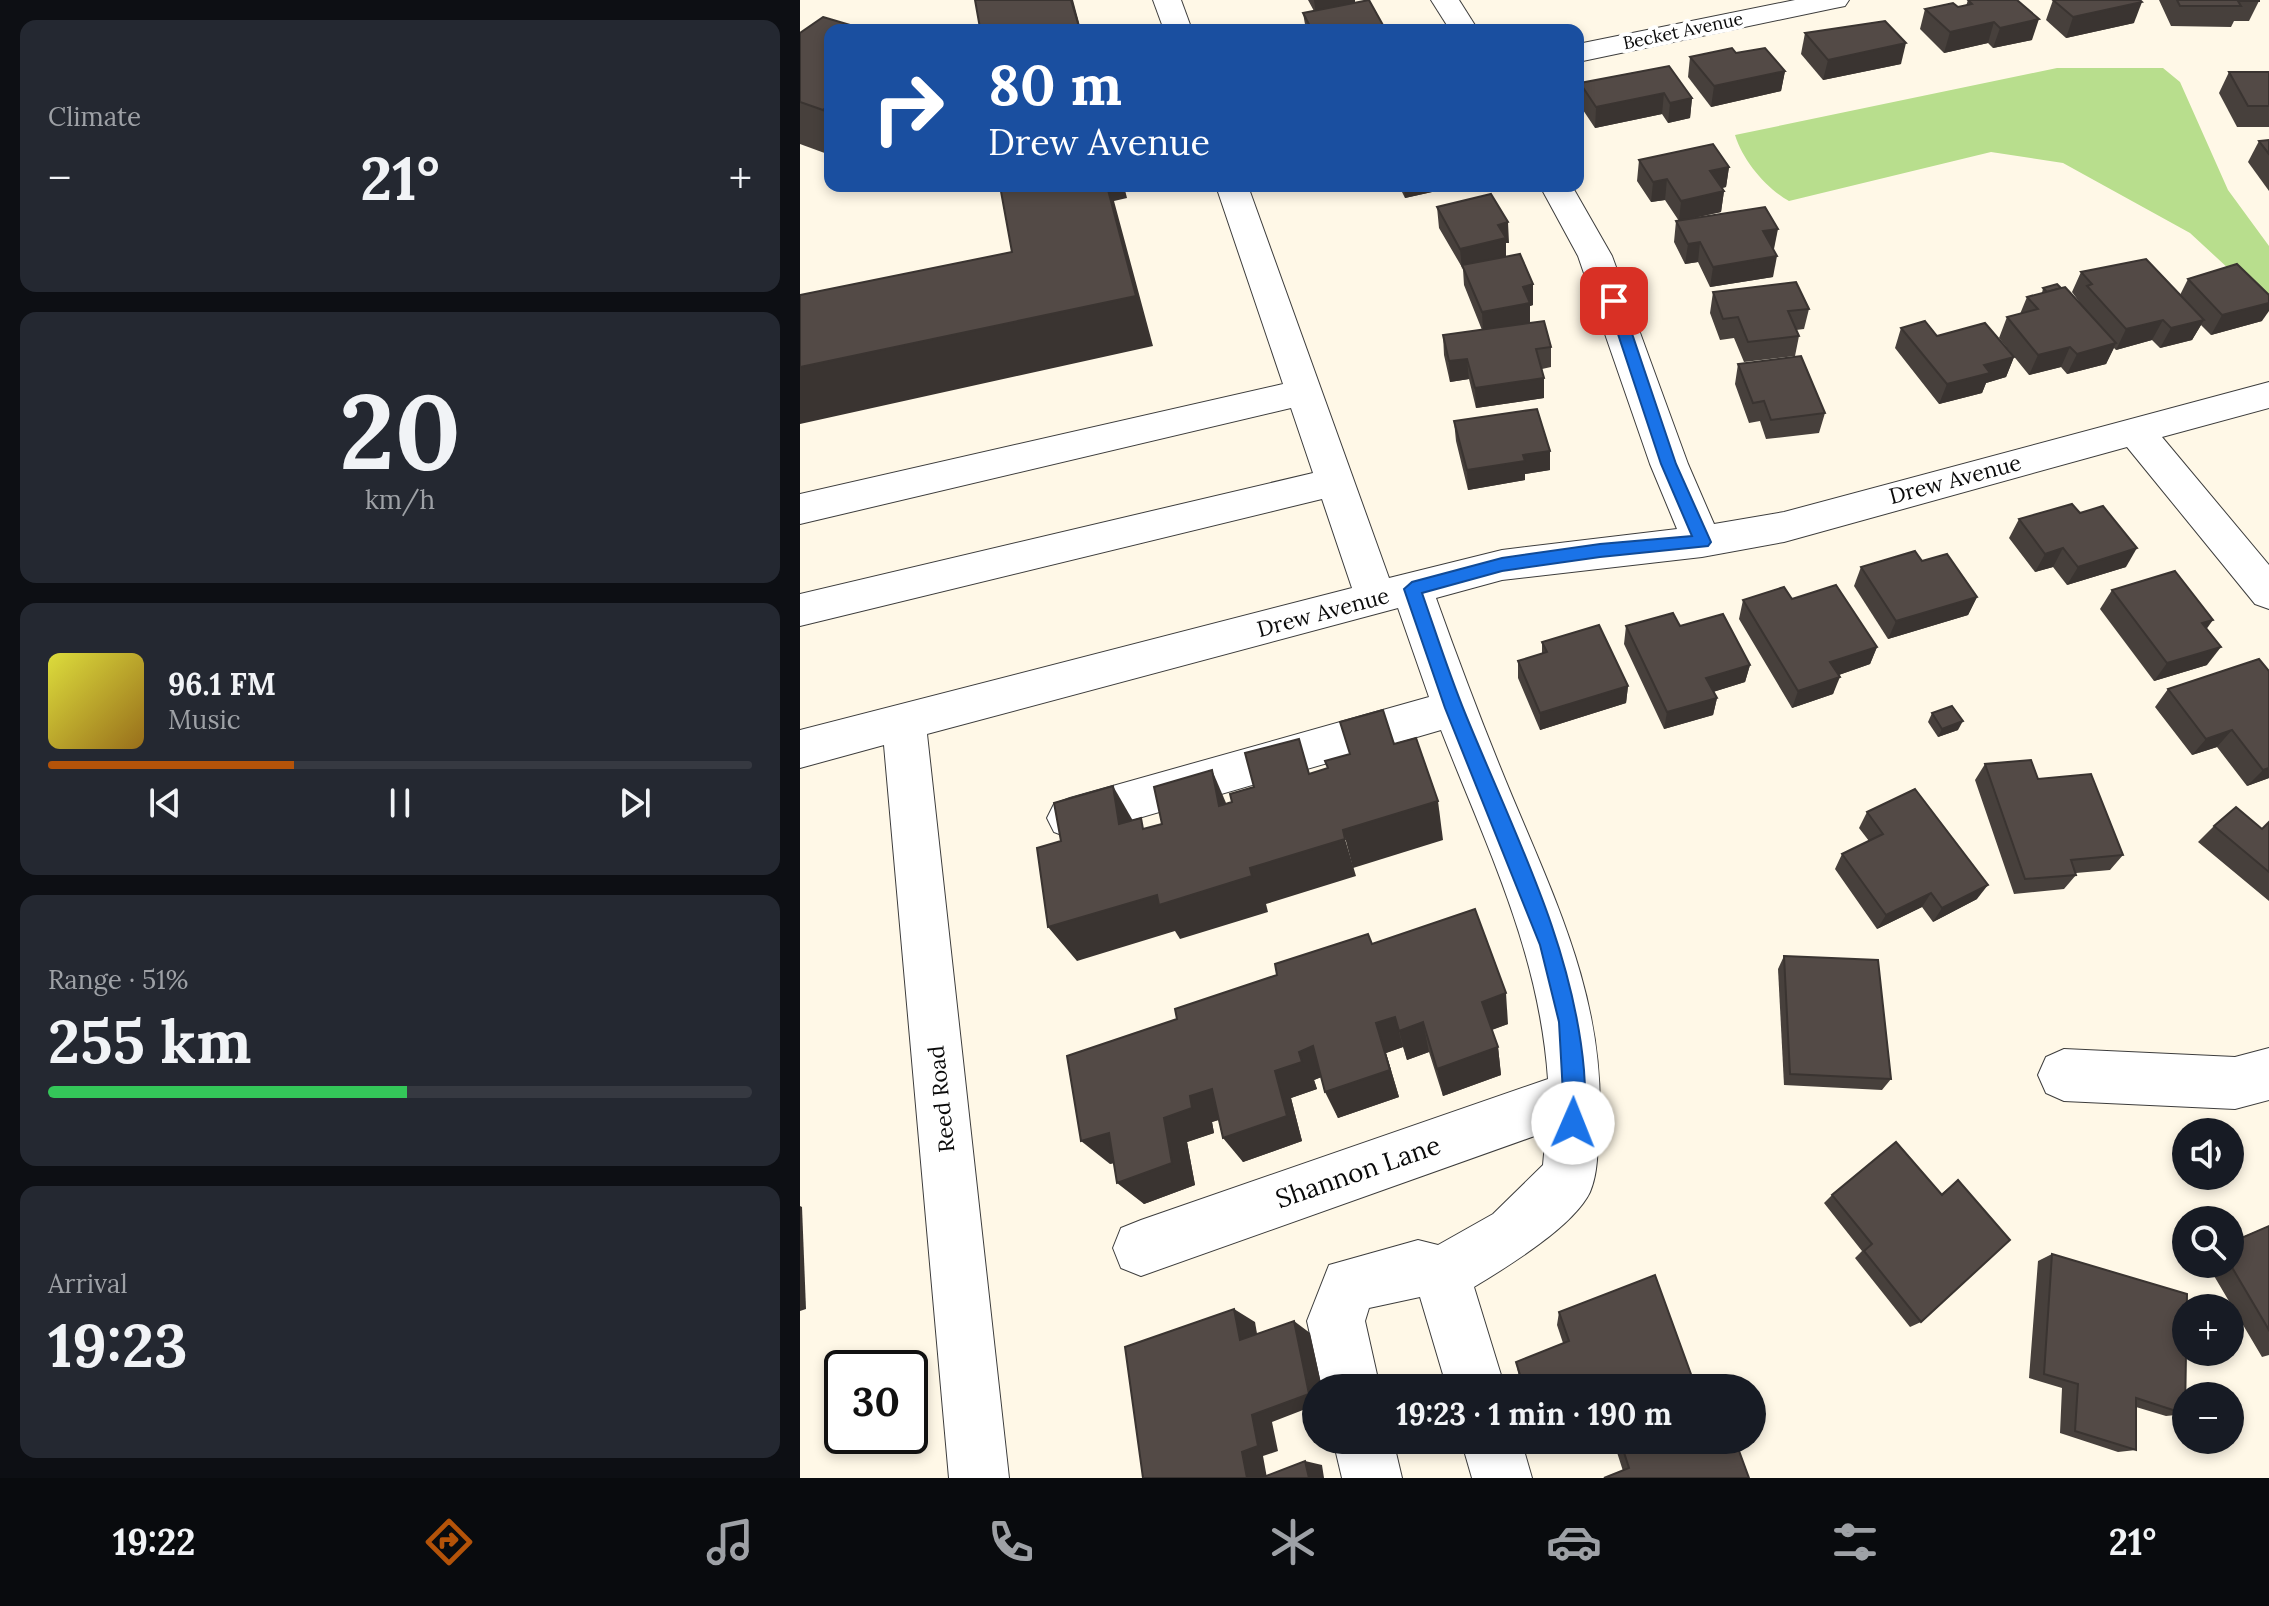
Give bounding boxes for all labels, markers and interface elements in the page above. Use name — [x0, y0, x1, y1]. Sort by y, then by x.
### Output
street label: Becket Avenue — [1621, 6, 1745, 54]
text: 80 m — [988, 49, 1122, 120]
icon: right — [856, 56, 960, 160]
text: Climate — [48, 100, 141, 133]
text: Drew Avenue — [988, 119, 1210, 165]
text: 21° — [360, 140, 440, 216]
text: − — [48, 150, 71, 206]
text: + — [729, 150, 752, 206]
pin — [1580, 267, 1648, 335]
icon: arrive — [1592, 279, 1636, 323]
text: 20 — [339, 364, 461, 497]
street label: Drew Avenue — [1886, 448, 2024, 510]
text: km/h — [365, 483, 435, 516]
street label: Drew Avenue — [1254, 581, 1392, 643]
text: 96.1 FM — [168, 665, 276, 703]
text: Music — [168, 703, 241, 736]
icon: previous — [143, 781, 187, 825]
icon: pause — [378, 781, 422, 825]
icon: next — [613, 781, 657, 825]
text: Range · 51% — [48, 963, 188, 996]
text: 255 km — [48, 1003, 251, 1079]
street label: Reed Road — [921, 1044, 961, 1154]
position arrow — [1531, 1081, 1615, 1165]
map controls — [2172, 1118, 2244, 1454]
button: sound — [2172, 1118, 2244, 1190]
street label: Shannon Lane — [1271, 1128, 1445, 1215]
button: search — [2172, 1206, 2244, 1278]
text: Arrival — [48, 1267, 127, 1300]
button: + — [2172, 1294, 2244, 1366]
text: 19:23 — [48, 1307, 188, 1383]
speed limit sign: 30 — [824, 1350, 928, 1454]
button: − — [2172, 1382, 2244, 1454]
text: 19:23 · 1 min · 190 m — [1396, 1395, 1672, 1433]
icon: directions — [421, 1514, 477, 1570]
icon: music — [702, 1514, 758, 1570]
icon: phone — [983, 1514, 1039, 1570]
icon: climate — [1265, 1514, 1321, 1570]
icon: car — [1546, 1514, 1602, 1570]
icon: filters — [1827, 1514, 1883, 1570]
text: 19:22 — [113, 1519, 195, 1565]
text: 21° — [2109, 1519, 2156, 1565]

